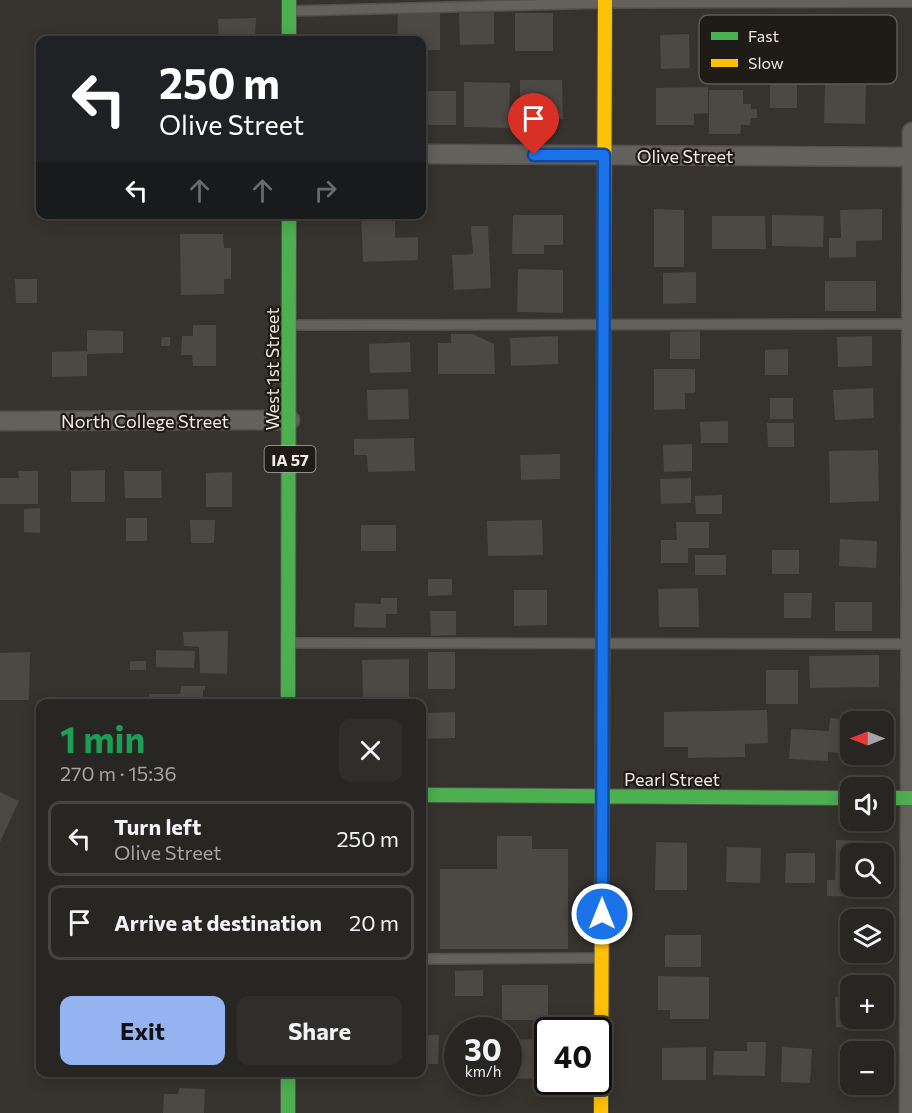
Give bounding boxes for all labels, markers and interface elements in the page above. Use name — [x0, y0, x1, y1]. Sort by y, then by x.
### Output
legend — [699, 15, 897, 84]
text: Fast — [748, 26, 779, 45]
text: Slow — [748, 53, 784, 72]
text: 250 m — [159, 56, 280, 108]
icon: left — [60, 60, 138, 138]
pin — [508, 93, 559, 155]
icon: arrive — [517, 102, 550, 135]
text: Olive Street — [159, 108, 304, 141]
street label: Olive Street — [637, 145, 733, 167]
icon: left — [120, 174, 153, 207]
icon: ahead — [183, 174, 216, 207]
icon: ahead — [246, 174, 279, 207]
icon: right — [309, 174, 342, 207]
street label: West 1st Street — [261, 307, 283, 431]
street label: North College Street — [61, 410, 229, 432]
road number: IA 57 — [264, 446, 316, 472]
north arrow — [840, 711, 894, 765]
map controls — [840, 711, 894, 1095]
text: 1 min — [60, 716, 145, 760]
button: close — [339, 719, 402, 782]
text: 270 m · 15:36 — [60, 761, 177, 785]
street label: Pearl Street — [624, 768, 720, 790]
button: sound — [840, 777, 894, 831]
text: Turn left — [114, 813, 201, 840]
icon: left — [63, 822, 96, 855]
text: 250 m — [336, 825, 399, 852]
text: Olive Street — [114, 840, 221, 864]
button: search — [840, 843, 894, 897]
position arrow — [570, 882, 634, 946]
icon: arrive — [63, 906, 96, 939]
text: Arrive at destination — [114, 909, 322, 936]
text: 20 m — [349, 909, 399, 936]
button: layers — [840, 909, 894, 963]
button: + — [840, 975, 894, 1029]
button: Exit — [60, 996, 225, 1065]
button: Share — [237, 996, 402, 1065]
speed limit sign: 40 — [534, 1017, 612, 1095]
text: 30 — [464, 1030, 502, 1067]
button: − — [840, 1041, 894, 1095]
text: km/h — [465, 1062, 501, 1080]

